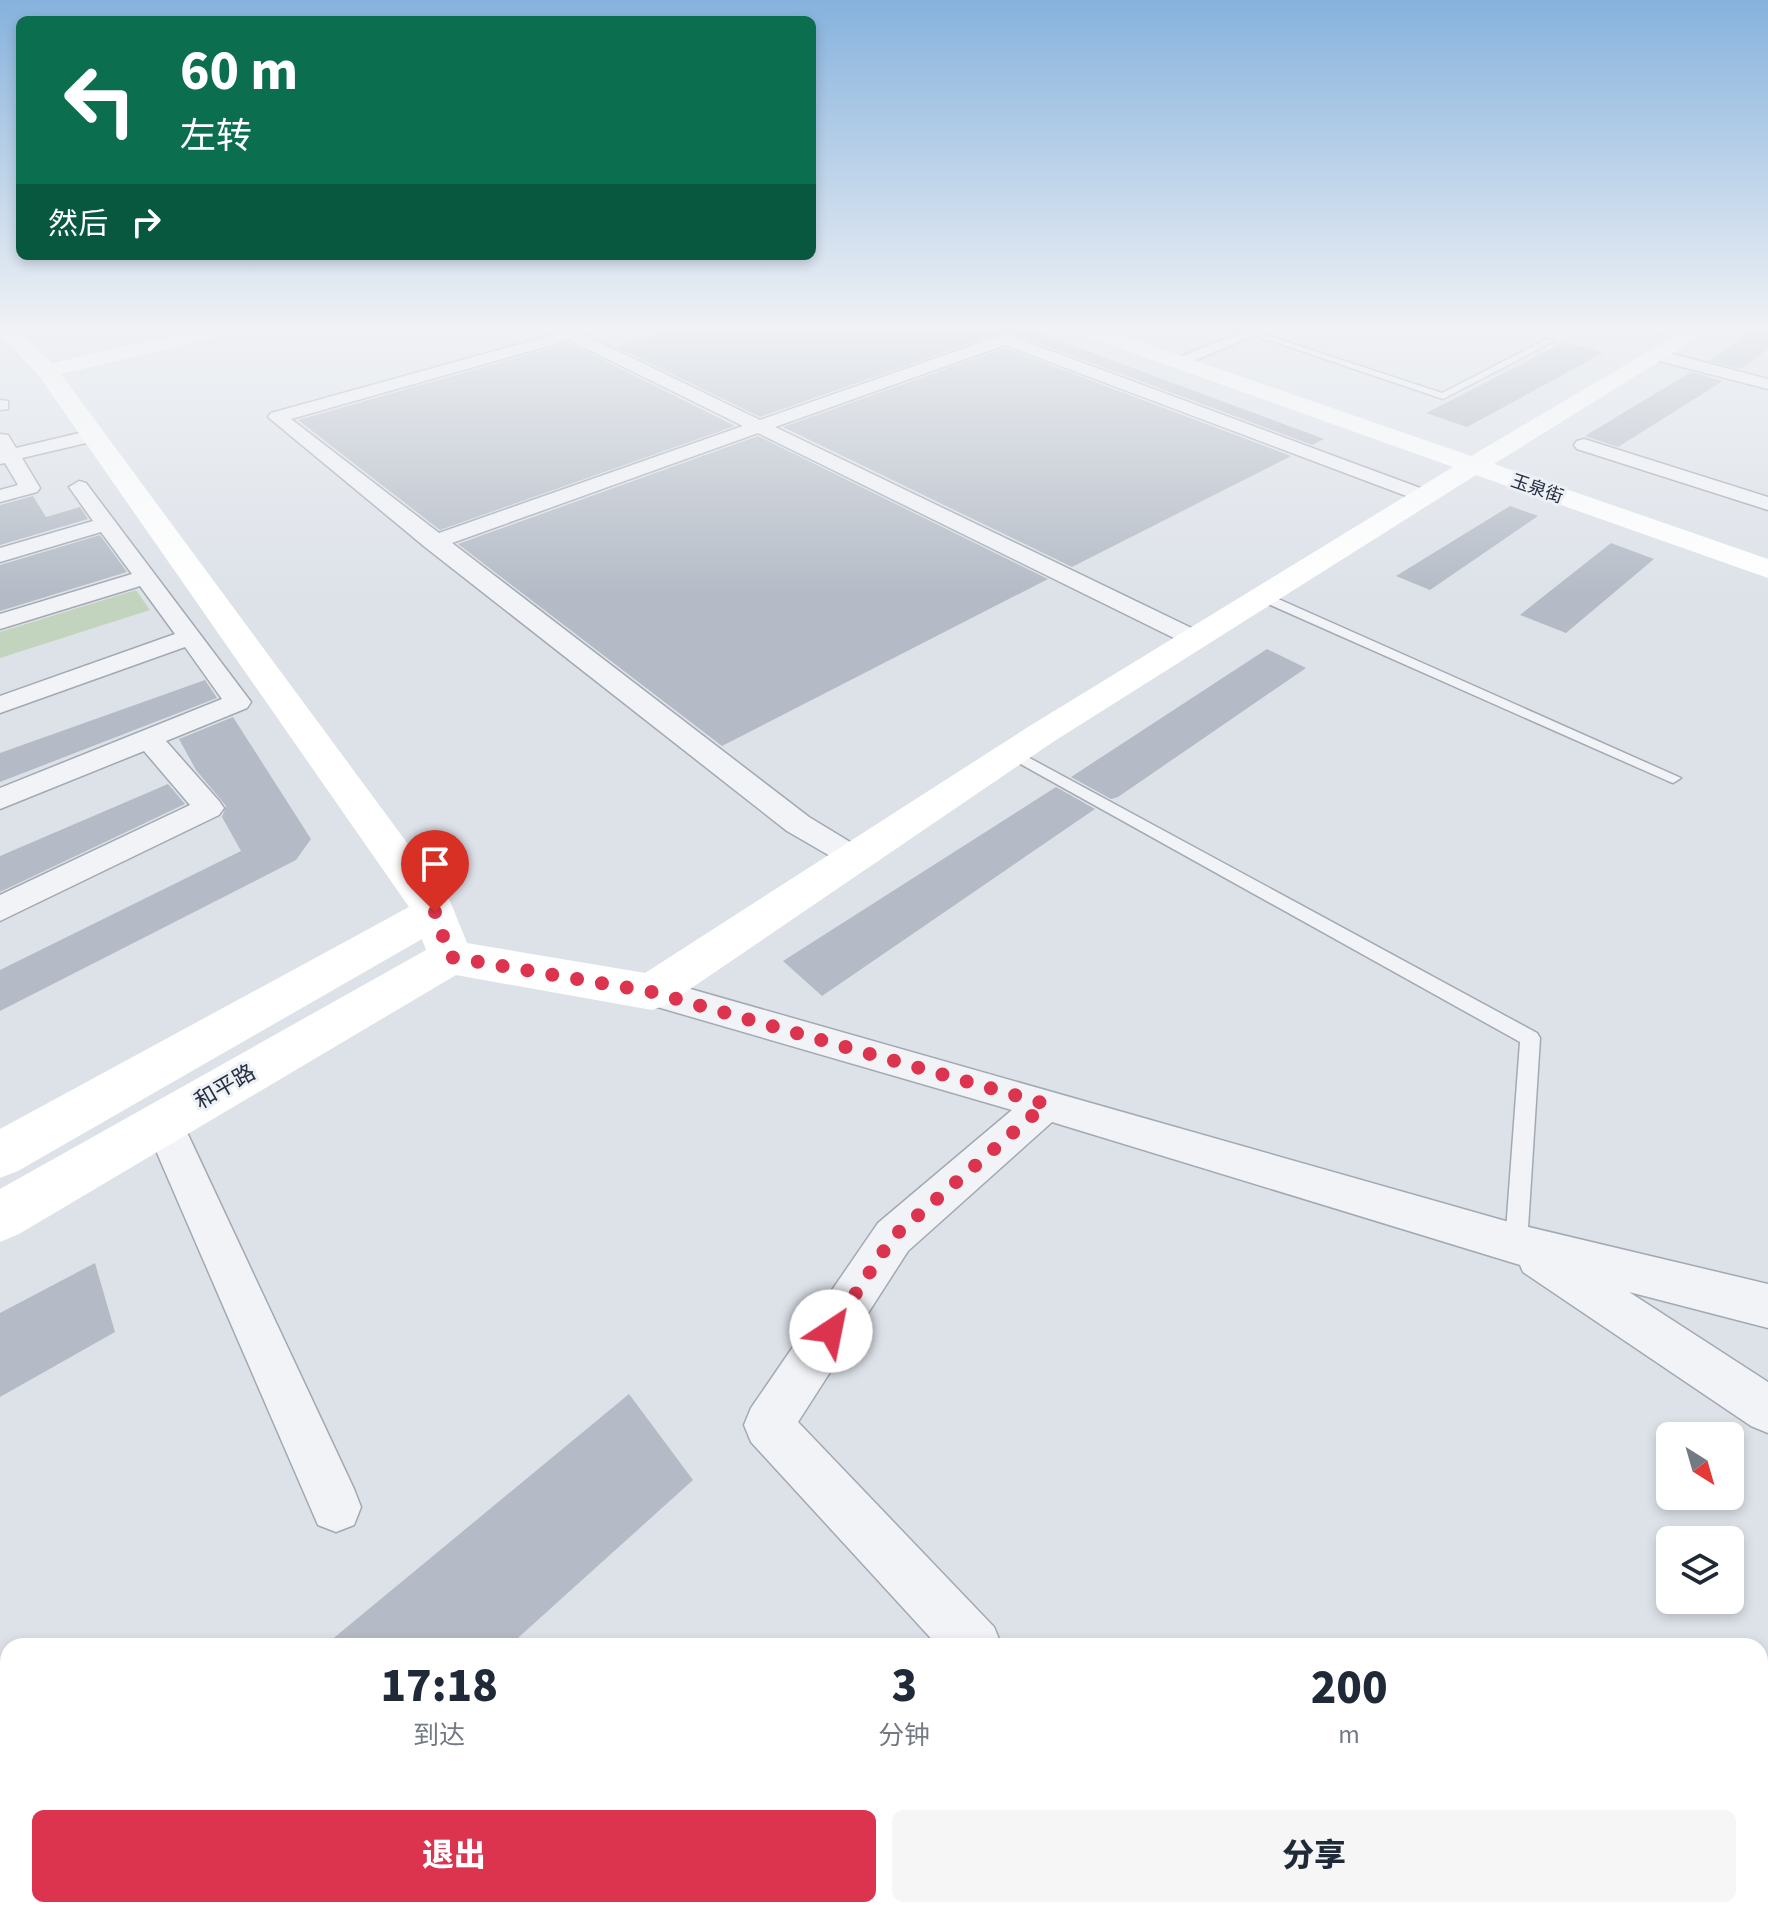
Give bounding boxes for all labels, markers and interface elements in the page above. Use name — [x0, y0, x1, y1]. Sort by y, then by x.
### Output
text: 60 m — [180, 32, 298, 111]
icon: left — [48, 48, 152, 152]
text: 左转 — [180, 111, 252, 162]
icon: right — [124, 200, 168, 244]
text: 然后 — [48, 203, 108, 246]
street label: 玉泉街 — [1507, 468, 1567, 510]
pin — [401, 830, 469, 912]
icon: arrive — [413, 842, 457, 886]
street label: 和平路 — [188, 1057, 262, 1117]
position arrow — [789, 1289, 873, 1373]
north arrow — [1656, 1422, 1744, 1510]
map controls — [1656, 1422, 1744, 1614]
button: layers — [1656, 1526, 1744, 1614]
text: 17:18 — [380, 1652, 498, 1720]
text: 3 — [891, 1652, 917, 1720]
text: 200 — [1311, 1654, 1388, 1722]
text: m — [1338, 1716, 1360, 1753]
text: 到达 — [413, 1717, 465, 1754]
text: 分钟 — [878, 1717, 930, 1754]
button: 退出 — [32, 1810, 876, 1902]
button: 分享 — [892, 1810, 1736, 1902]

